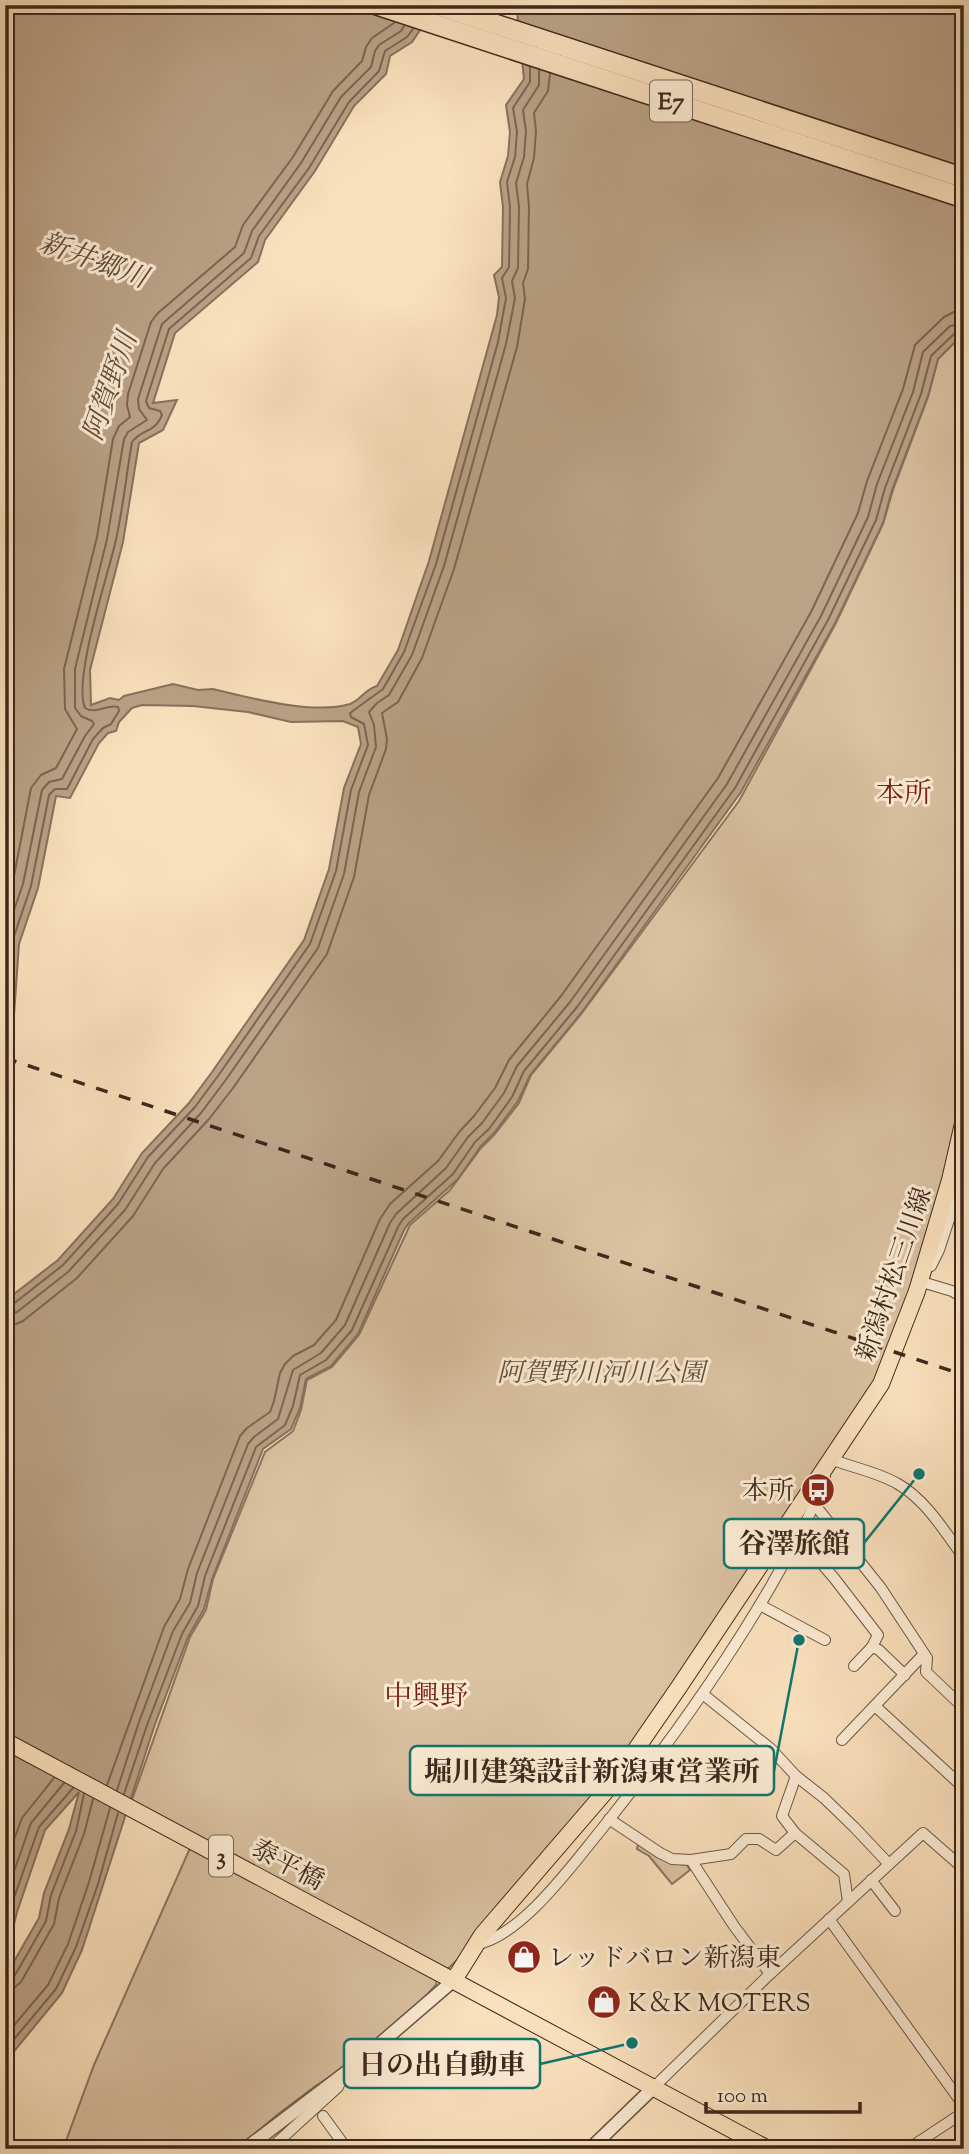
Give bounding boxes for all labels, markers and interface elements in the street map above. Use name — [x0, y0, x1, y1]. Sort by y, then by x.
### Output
road number: E7 — [650, 80, 692, 122]
water label: 新井郷川 — [34, 224, 155, 301]
water label: 阿賀野川 — [75, 325, 150, 446]
district label: 本所 — [876, 775, 932, 815]
street label: 新潟村松三川線 — [848, 1183, 942, 1367]
park label: 阿賀野川河川公園 — [497, 1356, 709, 1393]
bus stop icon: 本所 — [799, 1471, 837, 1509]
place label: 本所 — [742, 1474, 794, 1511]
callout: 谷澤旅館 — [724, 1519, 864, 1568]
text: 谷澤旅館 — [738, 1526, 850, 1566]
district label: 中興野 — [384, 1678, 468, 1718]
callout: 堀川建築設計新潟東営業所 — [410, 1746, 774, 1795]
text: 堀川建築設計新潟東営業所 — [424, 1754, 760, 1794]
street label: 泰平橋 — [244, 1832, 330, 1901]
road number: 3 — [209, 1836, 233, 1877]
shop icon: レッドバロン新潟東 — [505, 1938, 543, 1976]
place label: レッドバロン新潟東 — [548, 1941, 781, 1978]
shop icon: K＆K MOTERS — [585, 1983, 623, 2021]
place label: K＆K MOTERS — [628, 1986, 811, 2023]
callout: 日の出自動車 — [344, 2039, 540, 2088]
text: 日の出自動車 — [358, 2047, 526, 2087]
scale bar — [706, 2070, 860, 2114]
text: 100 m — [717, 2082, 768, 2112]

